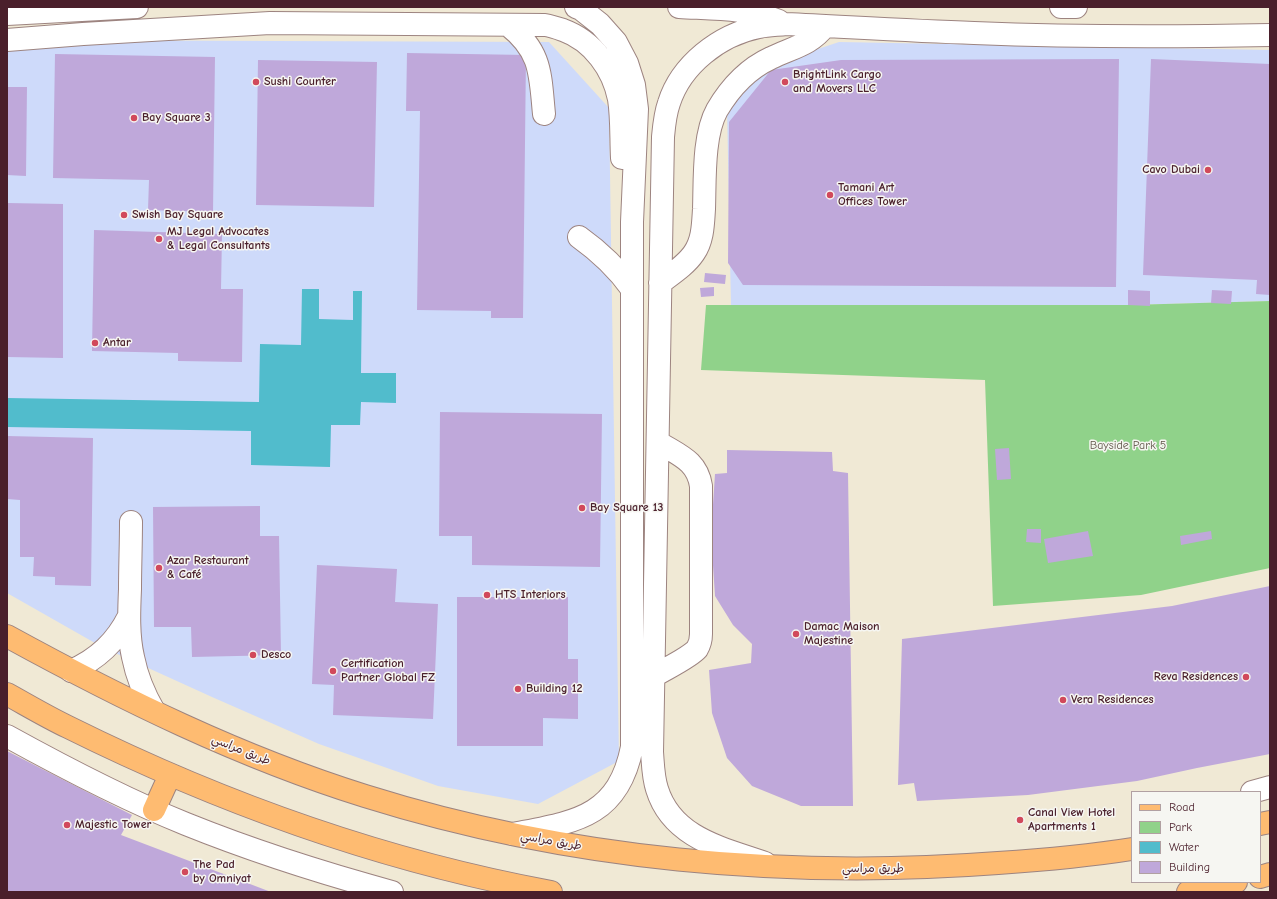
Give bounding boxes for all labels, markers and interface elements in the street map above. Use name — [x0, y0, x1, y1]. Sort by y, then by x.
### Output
place label: BrightLink Cargo and Movers LLC — [793, 68, 881, 96]
place label: Sushi Counter — [264, 75, 336, 89]
marker: Sushi Counter — [251, 77, 261, 87]
marker: BrightLink Cargo and Movers LLC — [780, 77, 790, 87]
place label: Bay Square 3 — [142, 111, 211, 125]
marker: Bay Square 3 — [129, 113, 139, 123]
place label: Cavo Dubai — [1142, 163, 1200, 177]
marker: Cavo Dubai — [1203, 165, 1213, 175]
place label: Tamani Art Offices Tower — [838, 181, 907, 209]
marker: Tamani Art Offices Tower — [825, 190, 835, 200]
place label: Swish Bay Square — [132, 208, 223, 222]
marker: Swish Bay Square — [119, 210, 129, 220]
place label: MJ Legal Advocates & Legal Consultants — [167, 225, 270, 253]
marker: MJ Legal Advocates & Legal Consultants — [154, 234, 164, 244]
place label: Antar — [103, 336, 131, 350]
marker: Antar — [90, 338, 100, 348]
park label: Bayside Park 5 — [1090, 439, 1166, 453]
place label: Bay Square 13 — [590, 501, 663, 515]
marker: Bay Square 13 — [577, 503, 587, 513]
place label: Azar Restaurant & Café — [167, 554, 249, 582]
marker: Azar Restaurant & Café — [154, 563, 164, 573]
place label: HTS Interiors — [495, 588, 565, 602]
marker: HTS Interiors — [482, 590, 492, 600]
place label: Damac Maison Majestine — [804, 620, 880, 648]
marker: Damac Maison Majestine — [791, 629, 801, 639]
place label: Desco — [261, 648, 291, 662]
marker: Desco — [248, 650, 258, 660]
place label: Certification Partner Global FZ — [341, 657, 435, 685]
marker: Certification Partner Global FZ — [328, 666, 338, 676]
place label: Reva Residences — [1154, 670, 1238, 684]
marker: Reva Residences — [1241, 672, 1251, 682]
place label: Building 12 — [526, 682, 583, 696]
marker: Building 12 — [513, 684, 523, 694]
place label: Vera Residences — [1071, 693, 1154, 707]
marker: Vera Residences — [1058, 695, 1068, 705]
street label: طريق مراسي — [210, 732, 272, 768]
legend — [1131, 791, 1261, 883]
text: Road — [1169, 800, 1195, 814]
place label: Canal View Hotel Apartments 1 — [1028, 806, 1115, 834]
marker: Canal View Hotel Apartments 1 — [1015, 815, 1025, 825]
place label: Majestic Tower — [75, 818, 151, 832]
marker: Majestic Tower — [62, 820, 72, 830]
text: Park — [1169, 820, 1192, 834]
street label: طريق مراسي — [519, 829, 583, 853]
text: Water — [1169, 840, 1199, 854]
place label: The Pad by Omniyat — [193, 858, 251, 886]
text: Building — [1169, 860, 1210, 874]
street label: طريق مراسي — [842, 862, 904, 876]
marker: The Pad by Omniyat — [180, 867, 190, 877]

